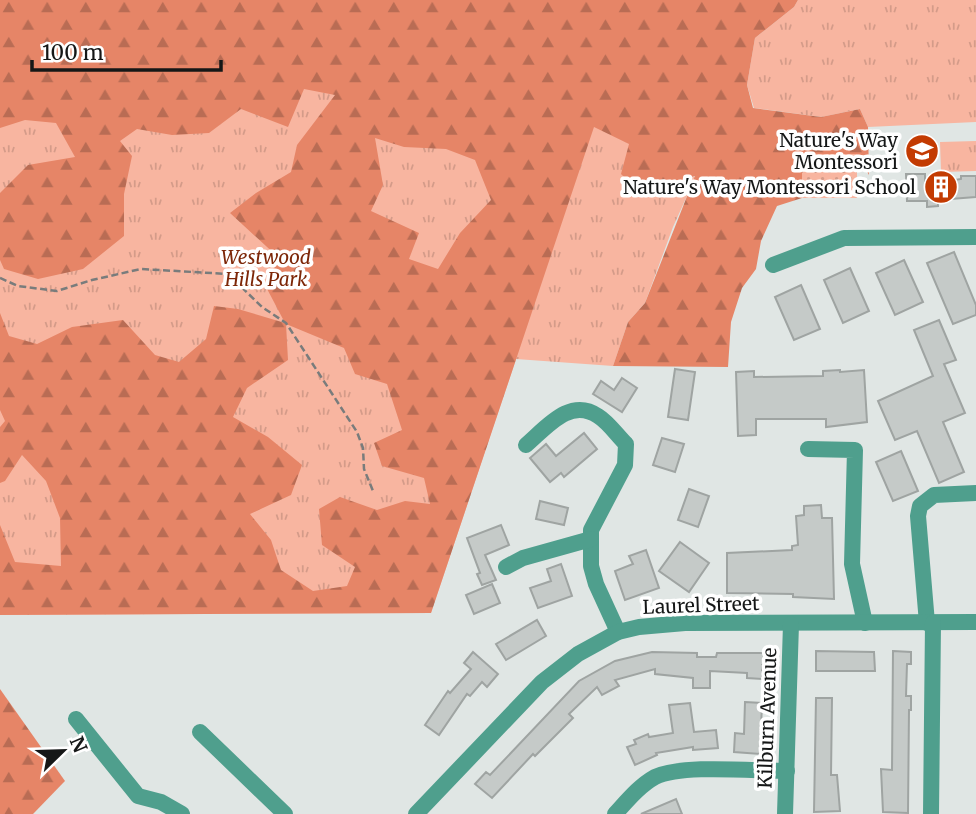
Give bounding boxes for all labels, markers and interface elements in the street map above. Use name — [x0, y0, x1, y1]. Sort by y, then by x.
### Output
scale bar — [32, 28, 220, 72]
text: 100 m — [42, 39, 104, 66]
place label: Nature's Way Montessori — [779, 128, 898, 174]
school or university icon: Nature's Way Montessori — [903, 132, 941, 170]
building icon: Nature's Way Montessori School — [922, 168, 960, 206]
place label: Nature's Way Montessori School — [623, 175, 916, 199]
park label: Westwood Hills Park — [221, 245, 311, 291]
street label: Laurel Street — [642, 591, 760, 619]
street label: Kilburn Avenue — [753, 647, 781, 789]
north arrow — [28, 716, 98, 786]
text: N — [65, 733, 93, 756]

